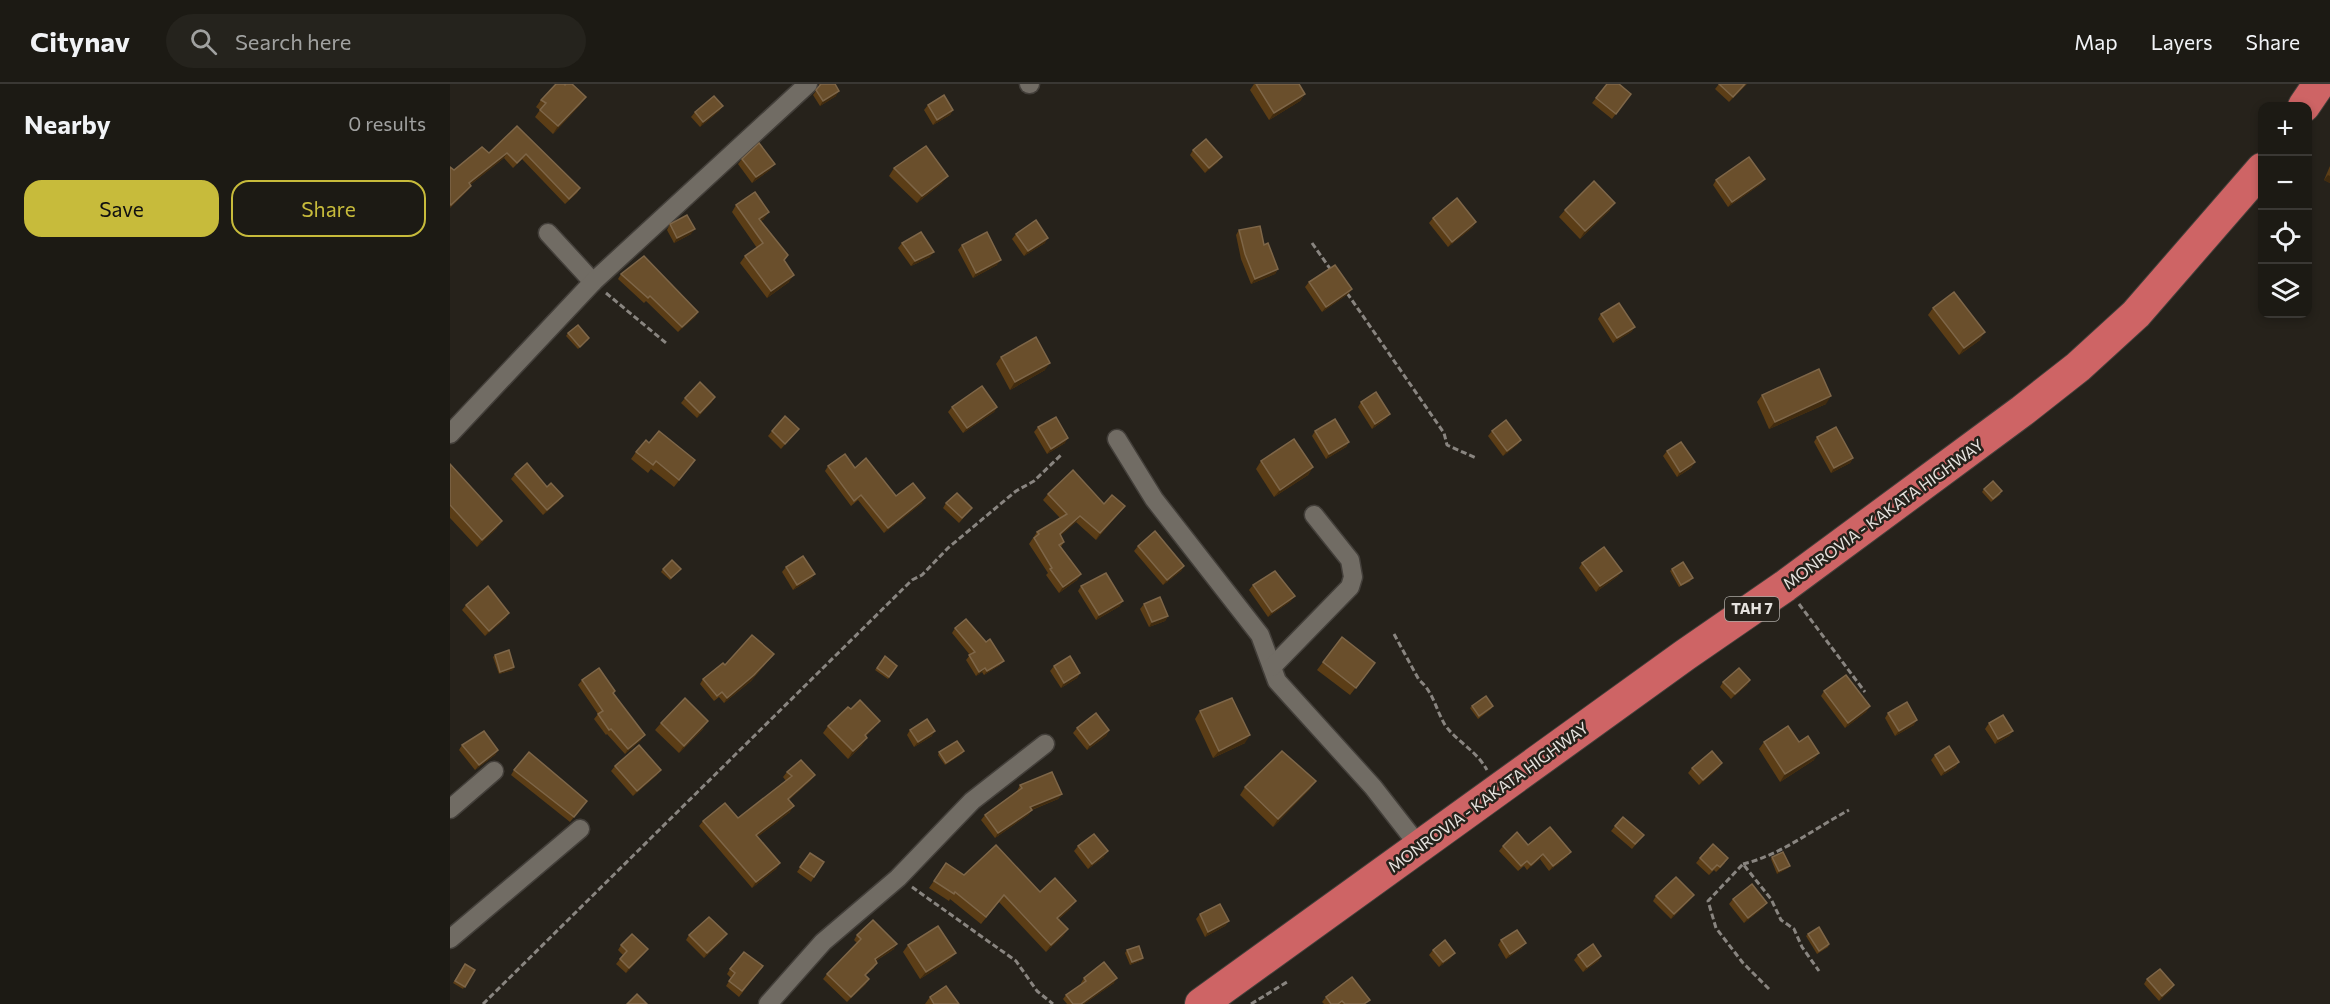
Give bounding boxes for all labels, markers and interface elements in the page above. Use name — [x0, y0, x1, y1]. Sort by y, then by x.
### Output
search box — [166, 14, 586, 68]
text: Citynav — [30, 24, 130, 58]
icon: search — [187, 25, 220, 58]
text: Search here — [235, 28, 351, 55]
text: Map — [2074, 29, 2118, 54]
text: Layers — [2151, 29, 2213, 54]
text: Share — [2246, 29, 2300, 54]
map controls — [2258, 102, 2312, 318]
button: + — [2258, 102, 2312, 156]
text: Nearby — [24, 108, 111, 139]
text: 0 results — [348, 111, 426, 135]
button: − — [2258, 156, 2312, 210]
button: Save — [24, 180, 219, 237]
button: Share — [231, 180, 426, 237]
button: locate — [2258, 210, 2312, 264]
button: layers — [2258, 264, 2312, 318]
street label: MONROVIA - KAKATA HIGHWAY — [1779, 434, 1987, 593]
road number: TAH 7 — [1725, 597, 1779, 621]
street label: MONROVIA - KAKATA HIGHWAY — [1384, 717, 1592, 876]

